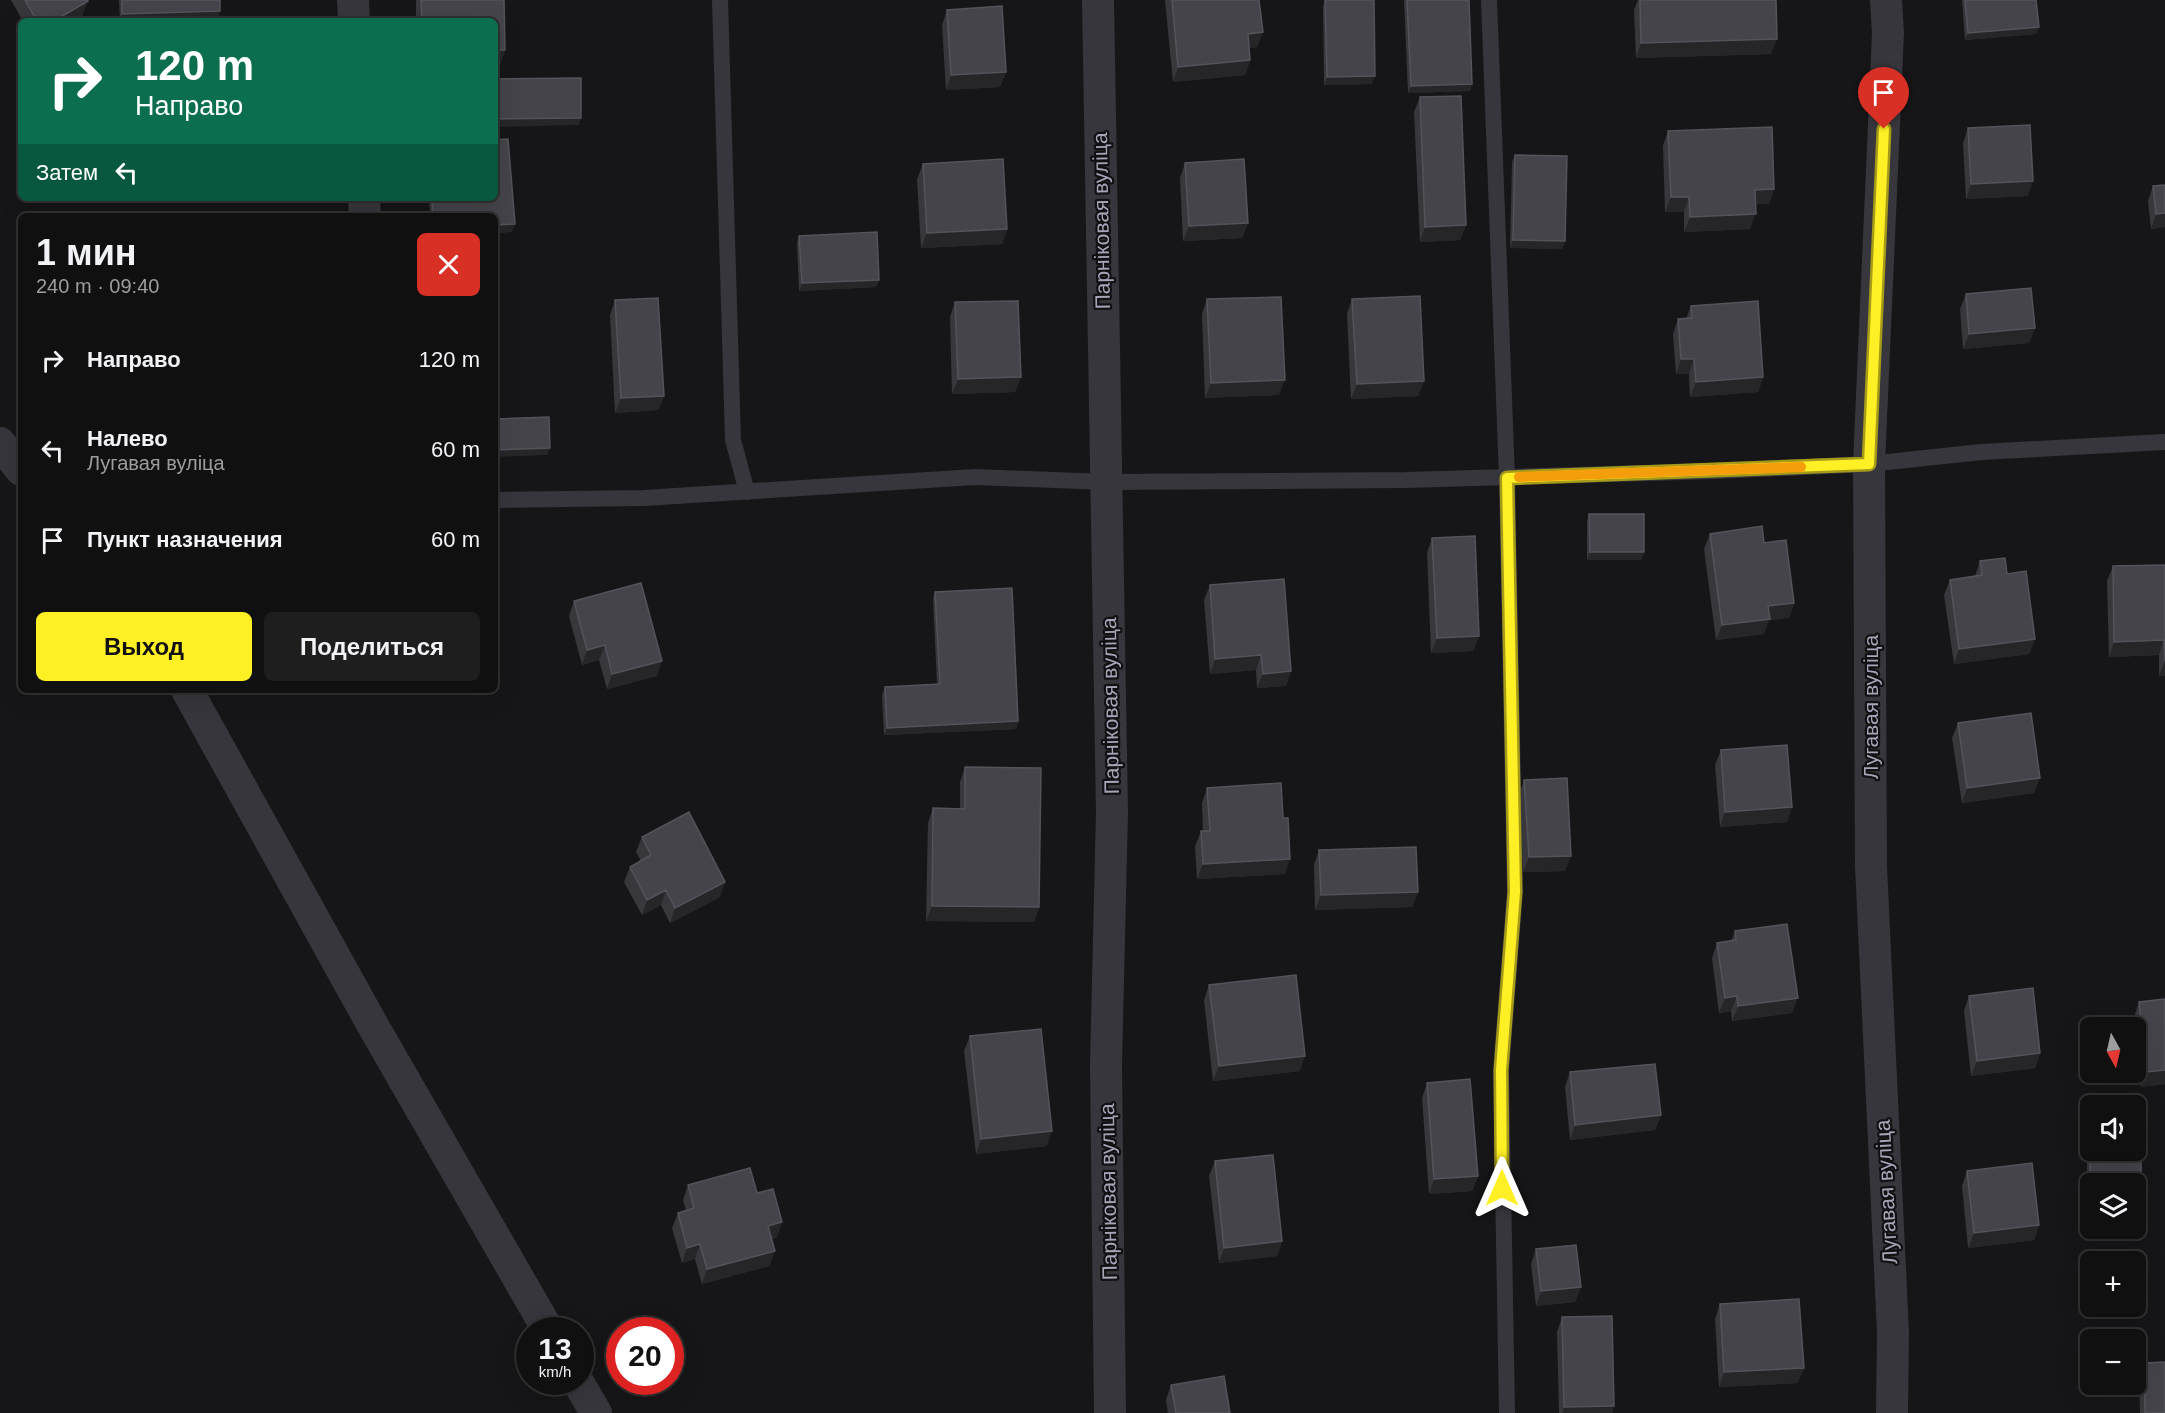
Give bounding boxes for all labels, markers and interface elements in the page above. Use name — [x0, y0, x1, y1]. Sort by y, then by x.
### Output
icon: right — [36, 42, 114, 120]
text: 120 m — [135, 42, 254, 89]
pin — [1858, 67, 1909, 129]
icon: arrive — [1867, 76, 1900, 109]
text: Направо — [135, 91, 243, 121]
street label: Парніковая вуліца — [1088, 132, 1114, 310]
icon: left — [110, 156, 143, 189]
text: Затем — [36, 160, 98, 185]
text: 1 мин — [36, 232, 137, 273]
button: close — [417, 233, 480, 296]
text: 240 m · 09:40 — [36, 275, 159, 297]
icon: right — [36, 344, 69, 377]
text: Направо — [87, 347, 181, 372]
text: 120 m — [419, 347, 480, 372]
text: Налево — [87, 426, 168, 451]
icon: left — [36, 434, 69, 467]
text: 60 m — [431, 437, 480, 462]
text: Лугавая вуліца — [87, 452, 225, 474]
icon: arrive — [36, 524, 69, 557]
text: Пункт назначения — [87, 527, 283, 552]
text: 60 m — [431, 527, 480, 552]
button: Выход — [36, 612, 252, 681]
button: Поделиться — [264, 612, 480, 681]
street label: Парніковая вуліца — [1097, 617, 1123, 795]
street label: Лугавая вуліца — [1859, 634, 1882, 779]
north arrow — [2080, 1017, 2146, 1083]
map controls — [2080, 1017, 2146, 1395]
button: sound — [2080, 1095, 2146, 1161]
street label: Парніковая вуліца — [1095, 1103, 1121, 1281]
street label: Лугавая вуліца — [1871, 1119, 1901, 1265]
position arrow — [1470, 1156, 1534, 1220]
button: layers — [2080, 1173, 2146, 1239]
button: + — [2080, 1251, 2146, 1317]
speed limit sign: 20 — [606, 1317, 684, 1395]
button: − — [2080, 1329, 2146, 1395]
text: 13 — [538, 1332, 572, 1365]
text: km/h — [539, 1363, 571, 1380]

